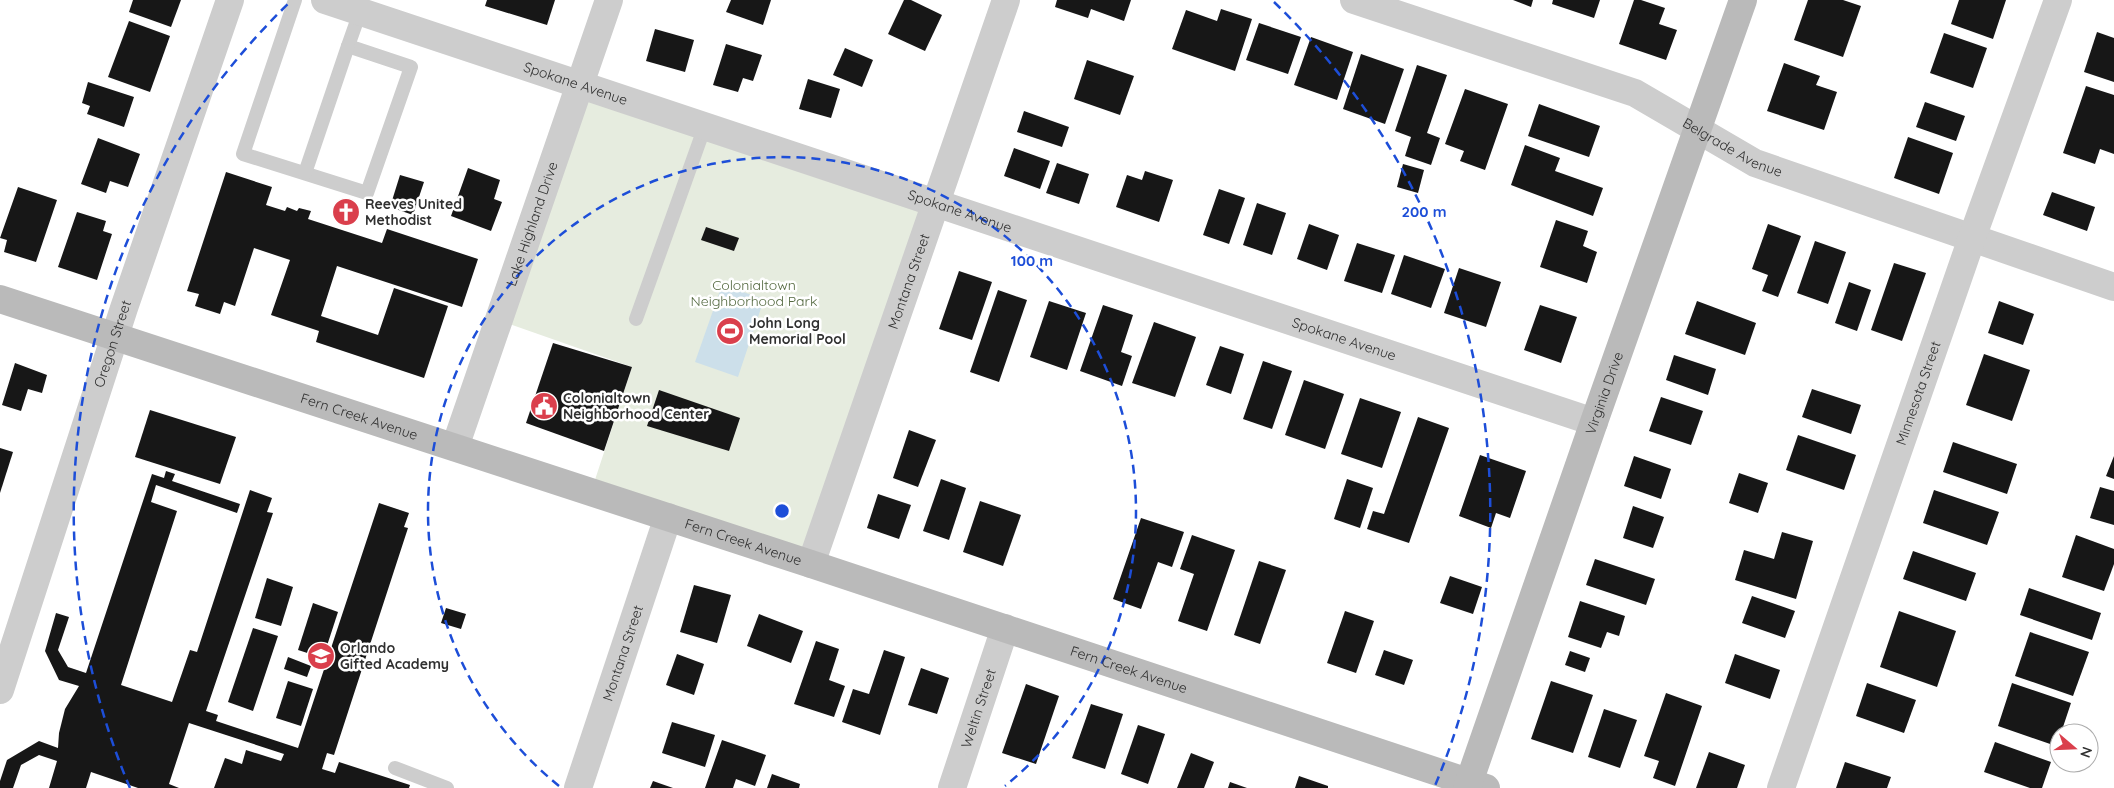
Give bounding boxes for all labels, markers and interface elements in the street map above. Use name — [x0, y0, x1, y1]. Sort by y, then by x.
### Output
street label: Spokane Avenue — [521, 58, 630, 109]
street label: Belgrade Avenue — [1679, 114, 1785, 181]
street label: Lake Highland Drive — [502, 159, 562, 289]
street label: Spokane Avenue — [905, 185, 1014, 237]
place label: Reeves United Methodist — [365, 195, 462, 229]
church icon: Reeves United Methodist — [331, 197, 361, 227]
text: 200 m — [1402, 202, 1447, 221]
street label: Montana Street — [884, 231, 934, 332]
text: 100 m — [1011, 251, 1053, 270]
park label: Colonialtown Neighborhood Park — [691, 276, 817, 310]
street label: Oregon Street — [90, 297, 135, 390]
street label: Spokane Avenue — [1290, 313, 1399, 365]
place label: John Long Memorial Pool — [749, 314, 846, 348]
sports icon: John Long Memorial Pool — [715, 316, 745, 346]
street label: Minnesota Street — [1892, 338, 1945, 448]
street label: Virginia Drive — [1581, 349, 1627, 437]
street label: Fern Creek Avenue — [298, 389, 420, 444]
place label: Colonialtown Neighborhood Center — [563, 389, 709, 423]
public building icon: Colonialtown Neighborhood Center — [529, 391, 559, 421]
centre of rings — [773, 502, 791, 520]
street label: Fern Creek Avenue — [682, 514, 804, 569]
street label: Montana Street — [598, 603, 647, 704]
place label: Orlando Gifted Academy — [340, 639, 449, 673]
school or university icon: Orlando Gifted Academy — [306, 641, 336, 671]
street label: Fern Creek Avenue — [1068, 642, 1190, 697]
street label: Weltin Street — [957, 666, 1000, 750]
north arrow — [2049, 723, 2099, 773]
text: N — [2076, 744, 2096, 760]

